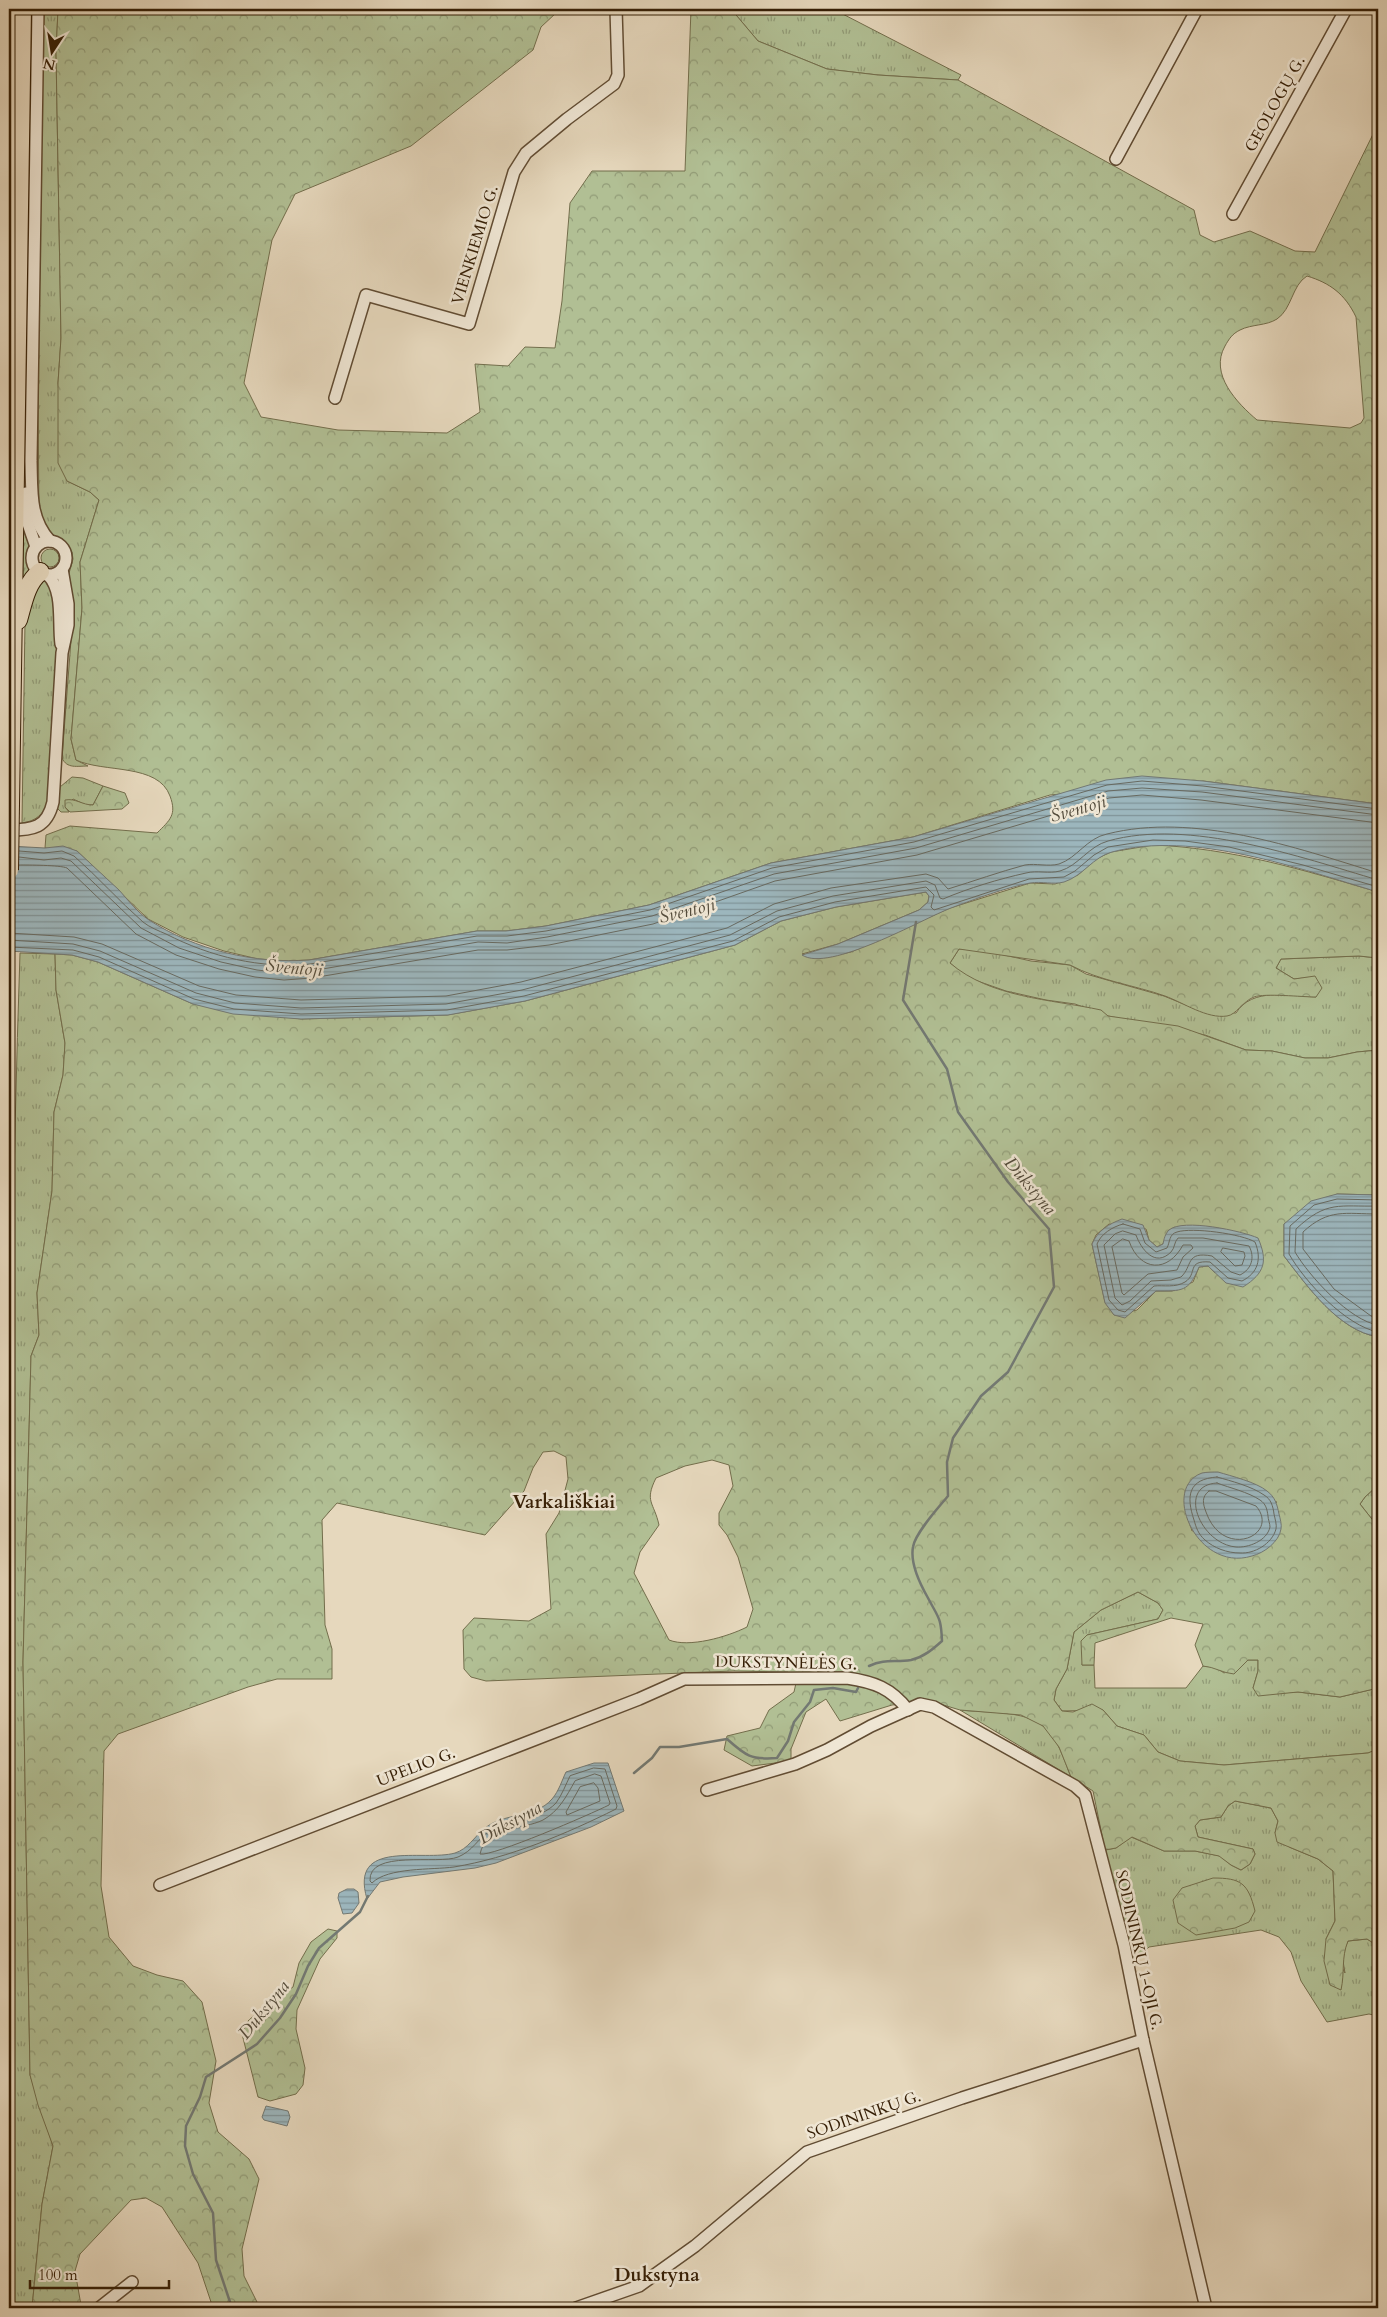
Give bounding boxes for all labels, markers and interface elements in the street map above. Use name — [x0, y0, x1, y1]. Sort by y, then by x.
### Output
north arrow — [28, 28, 78, 78]
street label: GEOLOGŲ G. — [1240, 52, 1310, 156]
text: N — [41, 54, 57, 75]
street label: VIENKIEMIO G. — [446, 183, 504, 307]
water label: Šventoji — [1047, 789, 1110, 829]
water label: Šventoji — [656, 892, 719, 930]
water label: Šventoji — [265, 953, 325, 983]
water label: Dūkstyna — [998, 1151, 1062, 1221]
district label: Varkališkiai — [513, 1489, 615, 1515]
street label: DUKSTYNĖLĖS G. — [715, 1651, 857, 1675]
street label: UPELIO G. — [374, 1742, 458, 1792]
water label: Dūkstyna — [474, 1795, 546, 1851]
street label: SODININKŲ 1-OJI G. — [1110, 1868, 1168, 2032]
water label: Dukstyna — [233, 1975, 295, 2045]
street label: SODININKŲ G. — [804, 2085, 924, 2145]
scale bar — [30, 2257, 169, 2289]
district label: Dukstyna — [614, 2262, 700, 2288]
text: 100 m — [38, 2265, 78, 2285]

